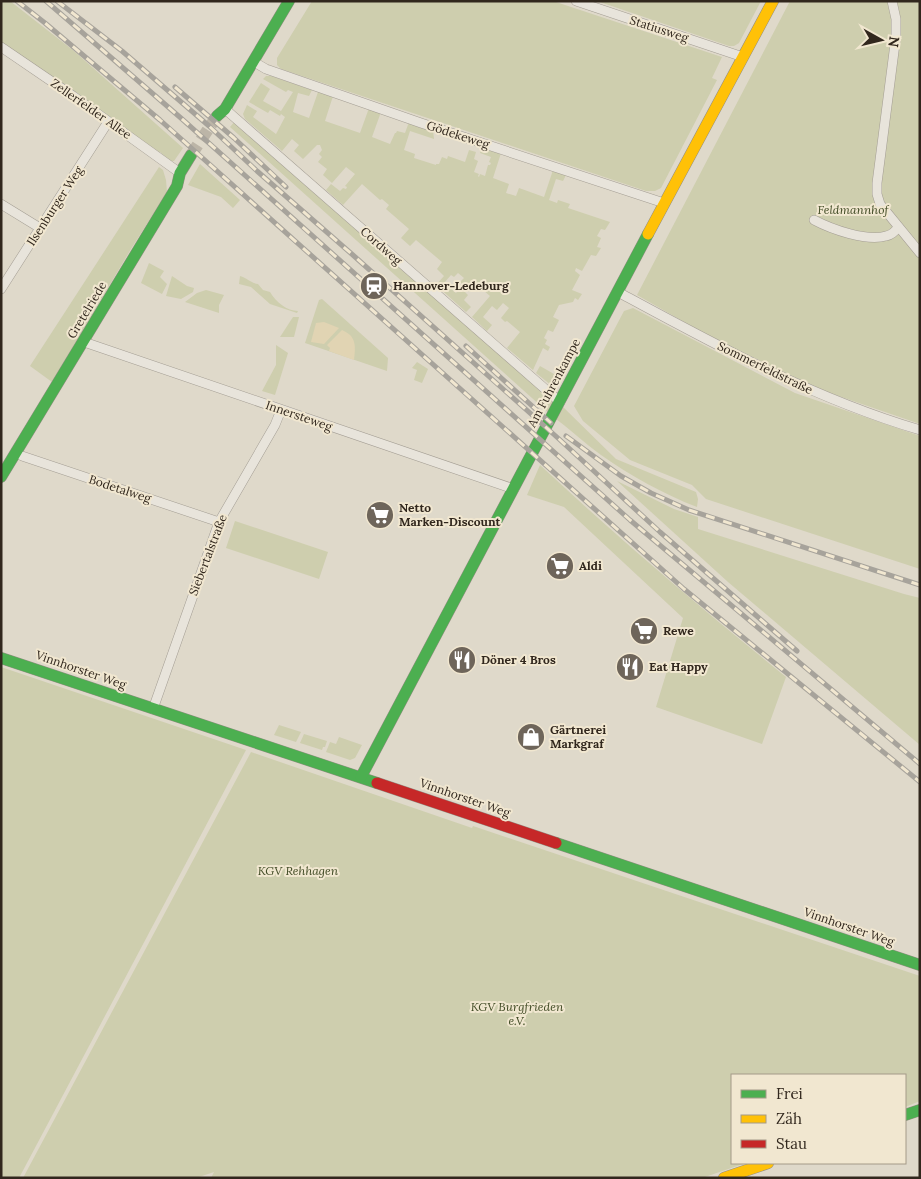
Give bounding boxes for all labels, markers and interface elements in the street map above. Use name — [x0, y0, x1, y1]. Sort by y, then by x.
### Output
street label: Statiusweg — [628, 12, 691, 45]
north arrow — [856, 15, 906, 65]
text: N — [884, 35, 904, 49]
street label: Zellerfelder Allee — [48, 75, 135, 142]
street label: Gödekeweg — [425, 117, 492, 152]
street label: Ilsenburger Weg — [23, 163, 86, 248]
park label: Feldmannhof — [818, 202, 889, 217]
street label: Cordweg — [357, 223, 405, 268]
station icon: Hannover-Ledeburg — [359, 271, 389, 301]
street label: Gretelriede — [64, 278, 110, 341]
place label: Hannover-Ledeburg — [393, 278, 510, 293]
street label: Am Fuhrenkampe — [523, 335, 583, 430]
street label: Sommerfeldstraße — [715, 338, 816, 397]
street label: Innersteweg — [264, 397, 335, 434]
street label: Bodetalweg — [87, 471, 154, 506]
supermarket icon: Netto Marken-Discount — [365, 500, 395, 530]
place label: Netto Marken-Discount — [399, 500, 502, 529]
street label: Siebertalstraße — [185, 512, 230, 597]
supermarket icon: Aldi — [545, 551, 575, 581]
place label: Aldi — [579, 558, 602, 573]
supermarket icon: Rewe — [629, 616, 659, 646]
place label: Rewe — [663, 623, 694, 638]
restaurant icon: Döner 4 Bros — [447, 645, 477, 675]
street label: Vinnhorster Weg — [33, 647, 129, 692]
place label: Döner 4 Bros — [481, 652, 556, 667]
restaurant icon: Eat Happy — [615, 652, 645, 682]
place label: Eat Happy — [649, 659, 708, 674]
shop icon: Gärtnerei Markgraf — [516, 722, 546, 752]
place label: Gärtnerei Markgraf — [550, 722, 606, 751]
street label: Vinnhorster Weg — [417, 775, 513, 820]
park label: KGV Rehhagen — [258, 863, 339, 878]
street label: Vinnhorster Weg — [801, 904, 897, 949]
park label: KGV Burgfrieden e.V. — [471, 999, 564, 1028]
legend — [731, 1074, 906, 1164]
text: Frei — [776, 1084, 803, 1103]
text: Zäh — [776, 1109, 802, 1128]
text: Stau — [776, 1134, 807, 1153]

